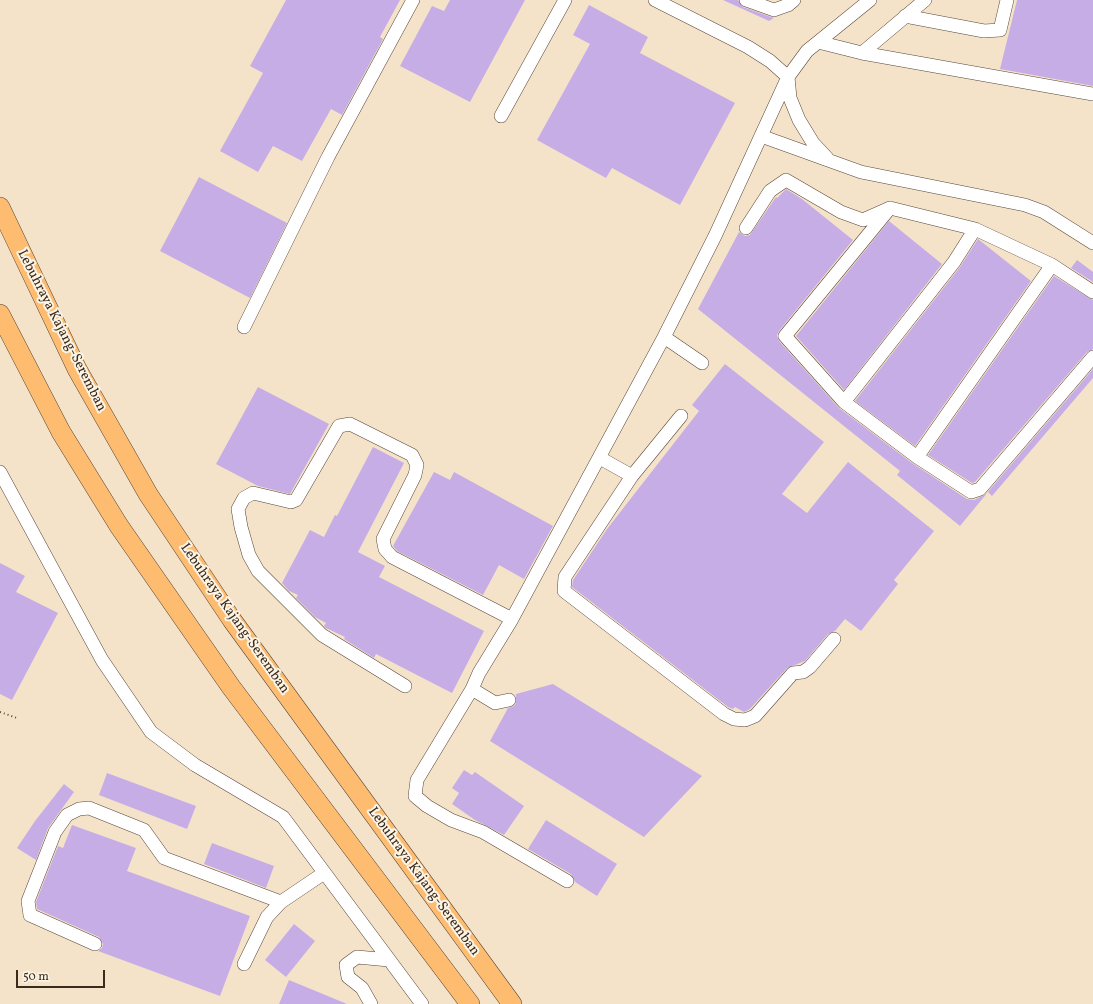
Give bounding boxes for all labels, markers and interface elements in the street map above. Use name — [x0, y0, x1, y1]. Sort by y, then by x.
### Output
street label: Lebuhraya Kajang-Seremban — [13, 247, 109, 415]
street label: Lebuhraya Kajang-Seremban — [176, 541, 292, 697]
street label: Lebuhraya Kajang-Seremban — [364, 805, 482, 959]
scale bar — [18, 962, 107, 988]
text: 50 m — [23, 969, 49, 985]

